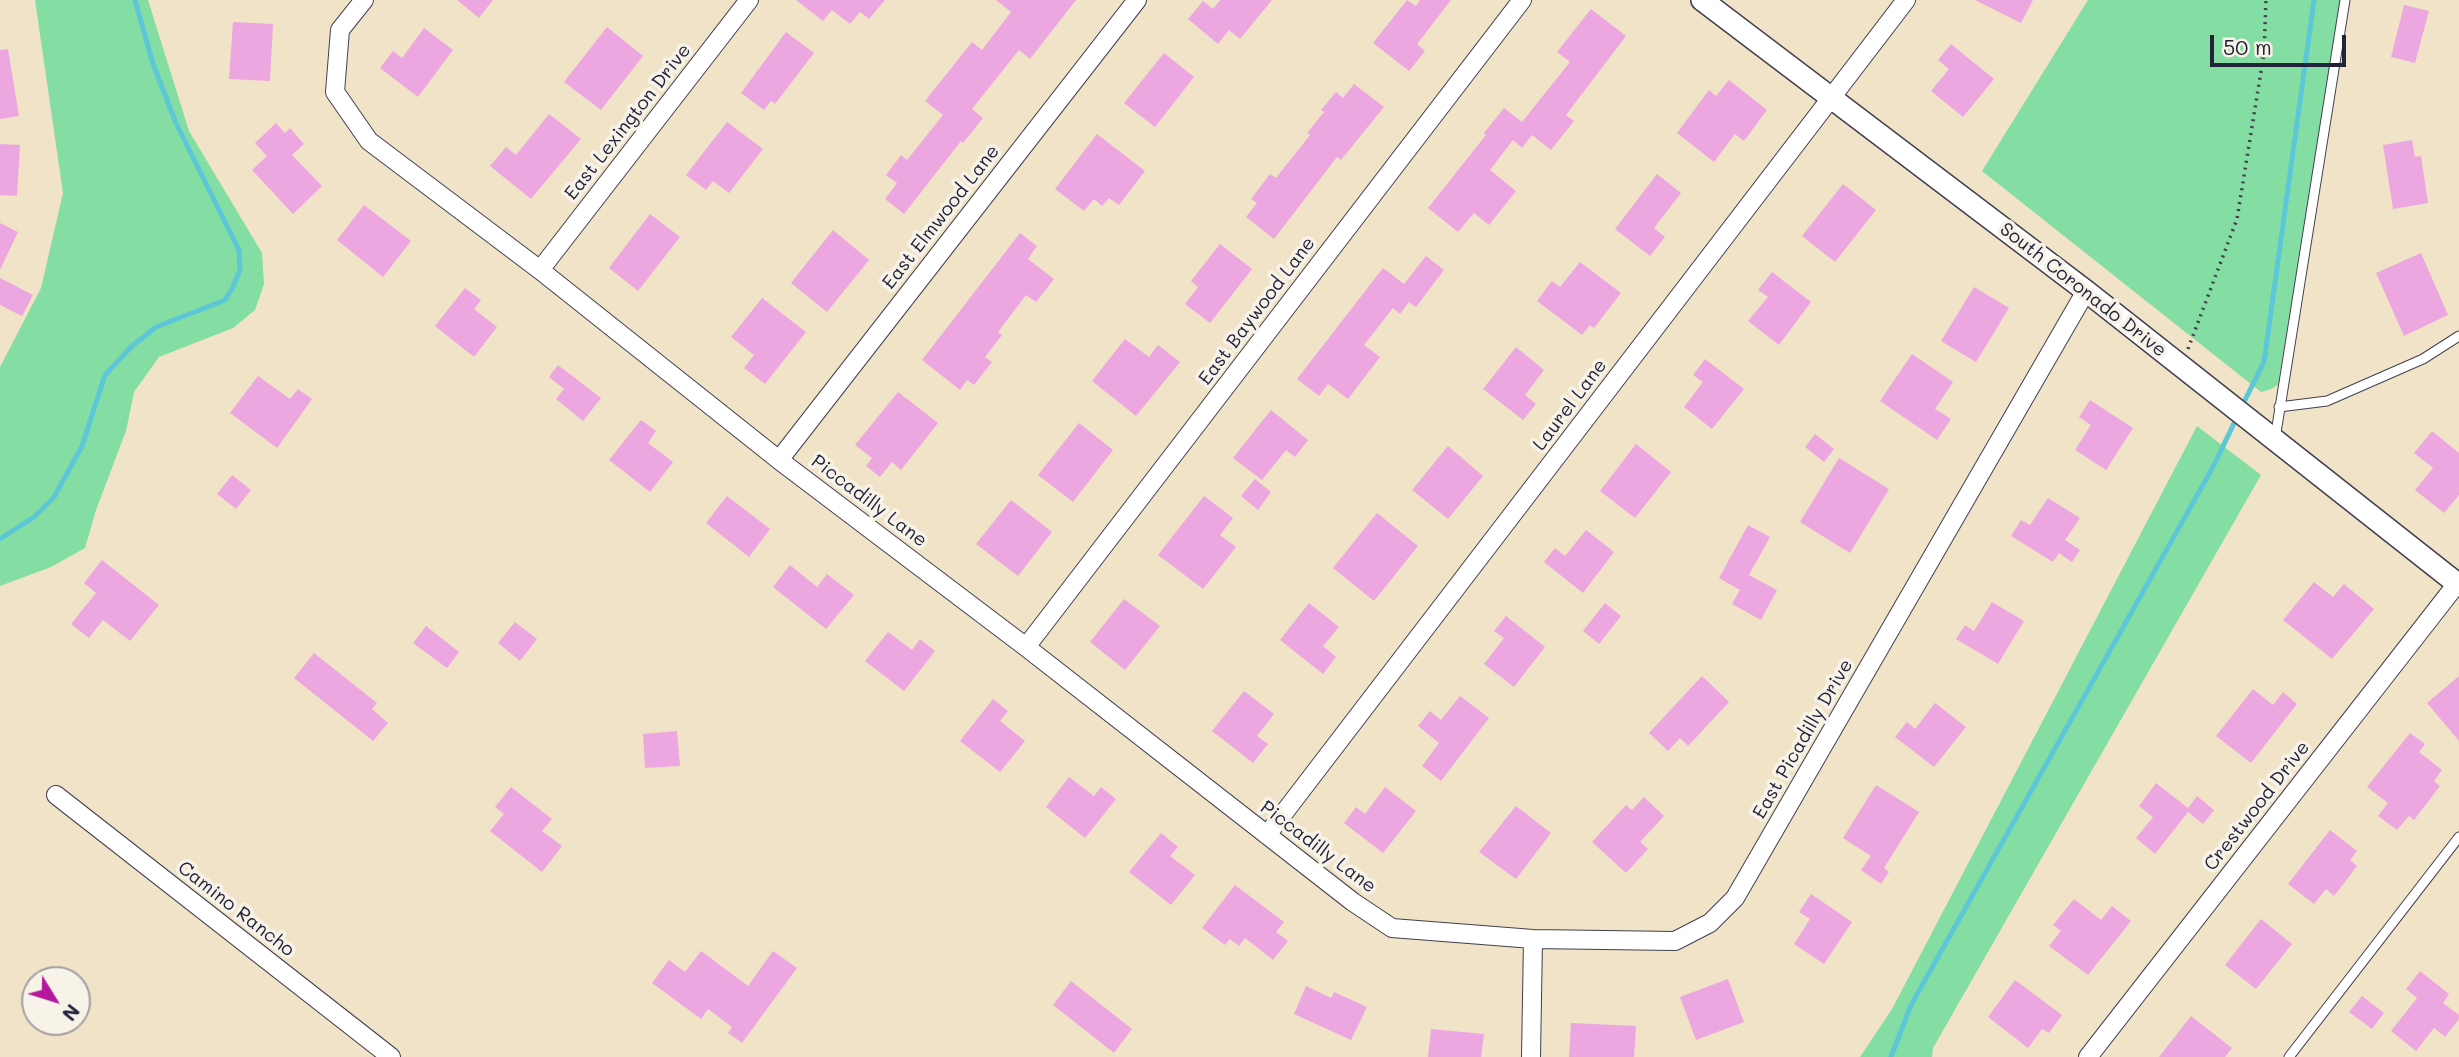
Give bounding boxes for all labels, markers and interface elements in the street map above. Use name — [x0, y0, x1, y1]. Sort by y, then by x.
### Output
scale bar — [2214, 21, 2350, 65]
text: 50 m — [2223, 33, 2272, 60]
street label: East Lexington Drive — [560, 39, 696, 205]
street label: East Elmwood Lane — [878, 140, 1004, 294]
street label: South Coronado Drive — [1995, 218, 2171, 362]
street label: East Baywood Lane — [1194, 232, 1320, 390]
street label: Laurel Lane — [1528, 355, 1612, 455]
street label: Piccadilly Lane — [807, 450, 931, 552]
street label: East Picadilly Drive — [1748, 655, 1858, 823]
street label: Crestwood Drive — [2199, 737, 2315, 875]
street label: Piccadilly Lane — [1256, 796, 1380, 898]
street label: Camino Rancho — [173, 856, 299, 962]
north arrow — [21, 966, 91, 1036]
text: N — [57, 1000, 86, 1026]

